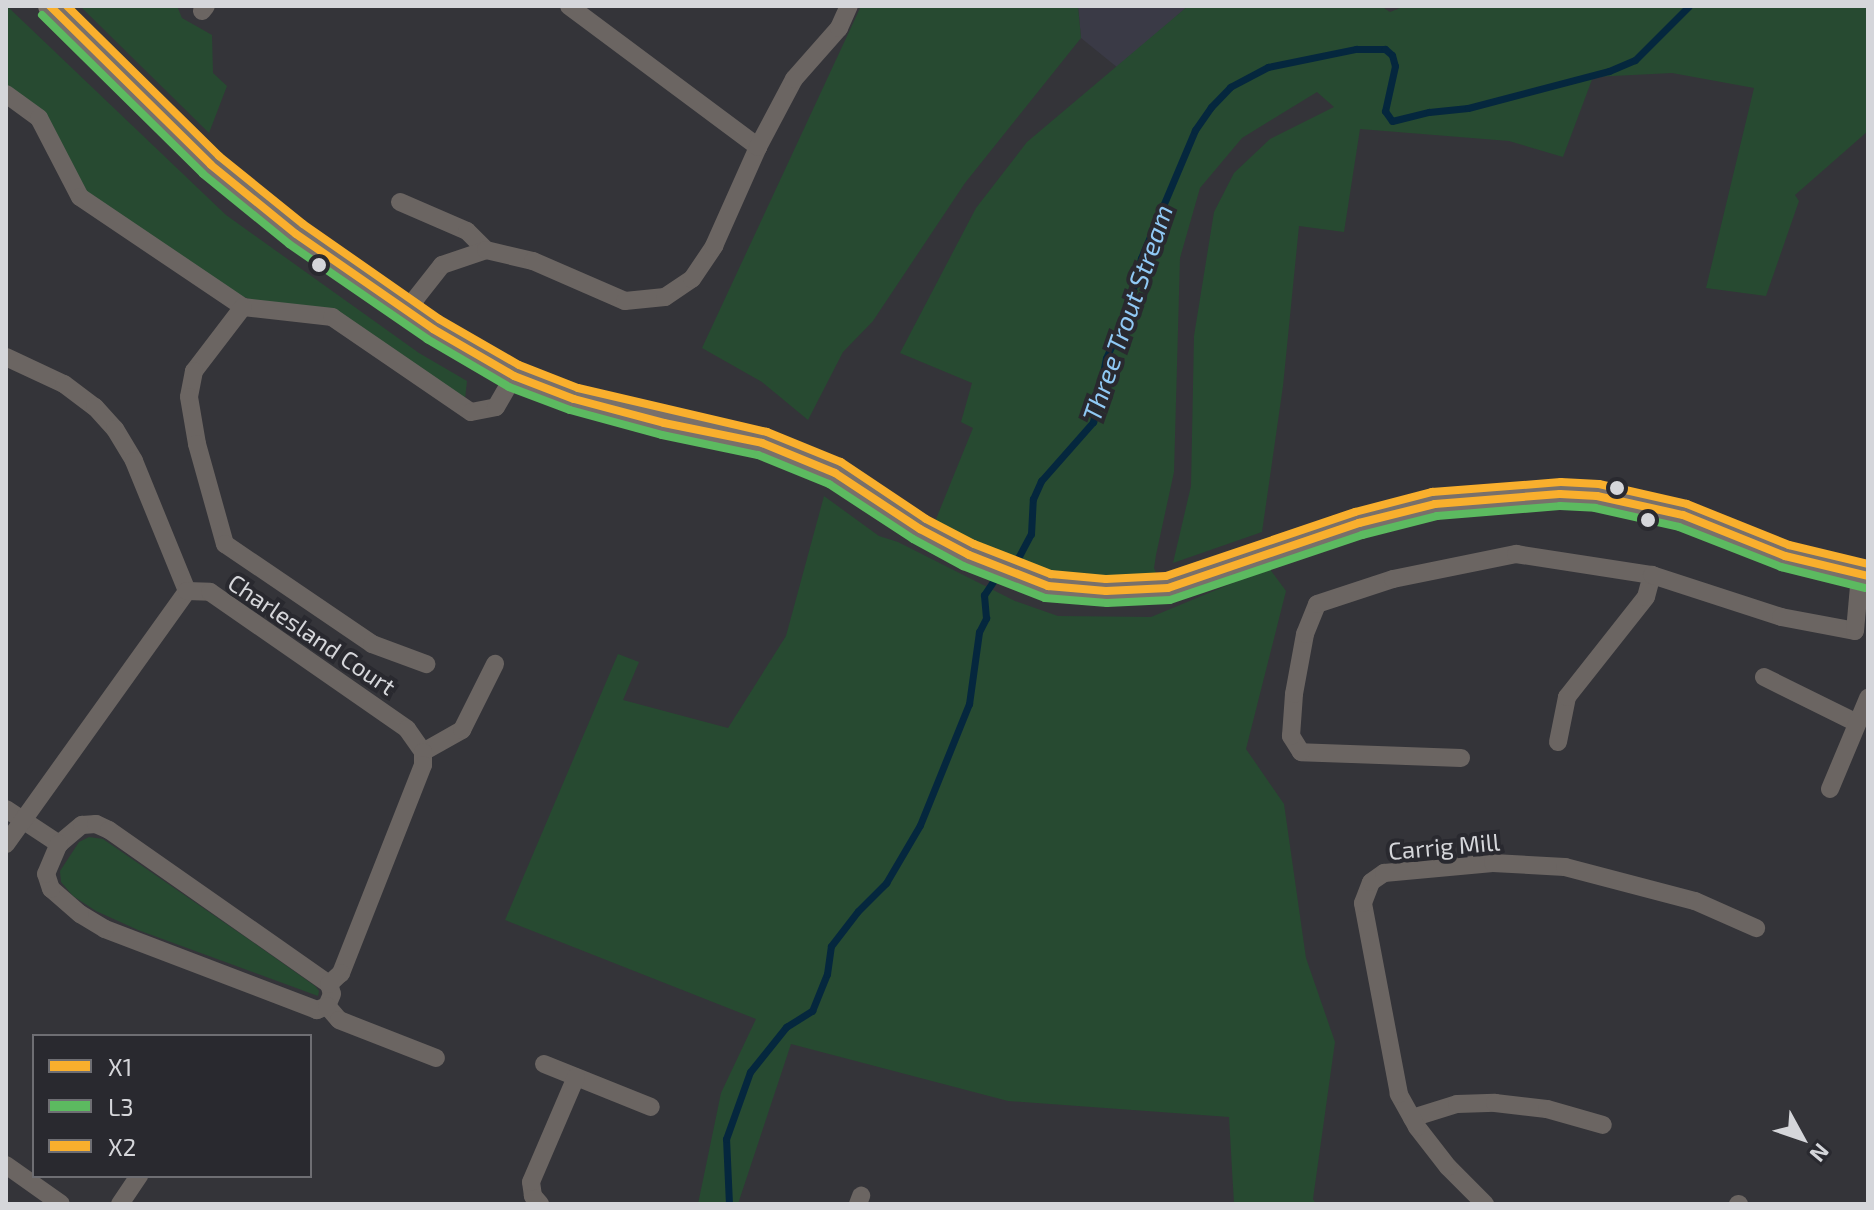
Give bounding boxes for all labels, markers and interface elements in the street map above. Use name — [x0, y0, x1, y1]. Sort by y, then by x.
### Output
water label: Three Trout Stream — [1075, 200, 1179, 426]
unlabelled marker — [311, 257, 327, 273]
unlabelled marker — [1609, 480, 1625, 496]
unlabelled marker — [1640, 512, 1656, 528]
street label: Charlesland Court — [223, 567, 401, 701]
street label: Carrig Mill — [1387, 827, 1501, 865]
legend — [32, 1034, 312, 1178]
text: X1 — [108, 1052, 132, 1081]
text: L3 — [108, 1092, 134, 1121]
north arrow — [1762, 1098, 1842, 1178]
text: X2 — [108, 1132, 136, 1161]
text: N — [1805, 1139, 1835, 1168]

